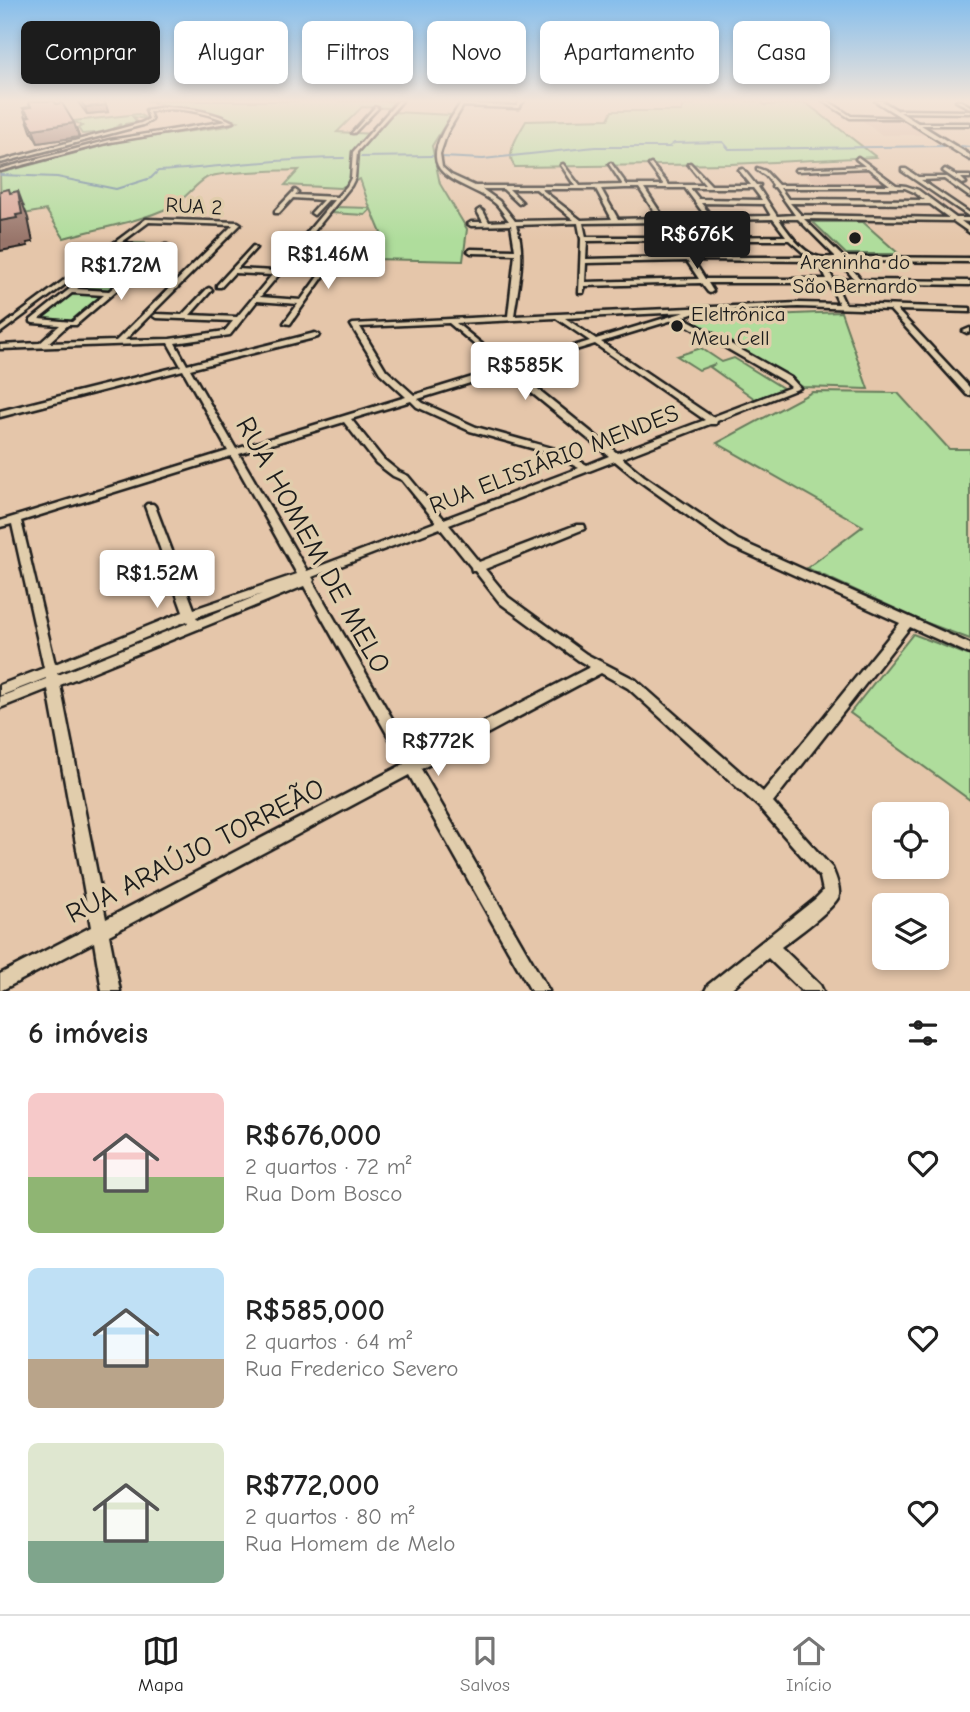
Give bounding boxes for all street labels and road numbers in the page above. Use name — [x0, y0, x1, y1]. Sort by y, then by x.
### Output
street label: RUA 2 — [165, 193, 223, 219]
street label: RUA ELISIÁRIO MENDES — [425, 399, 683, 519]
street label: RUA HOMEM DE MELO — [229, 411, 397, 679]
street label: RUA ARAÚJO TORREÃO — [60, 771, 329, 930]

